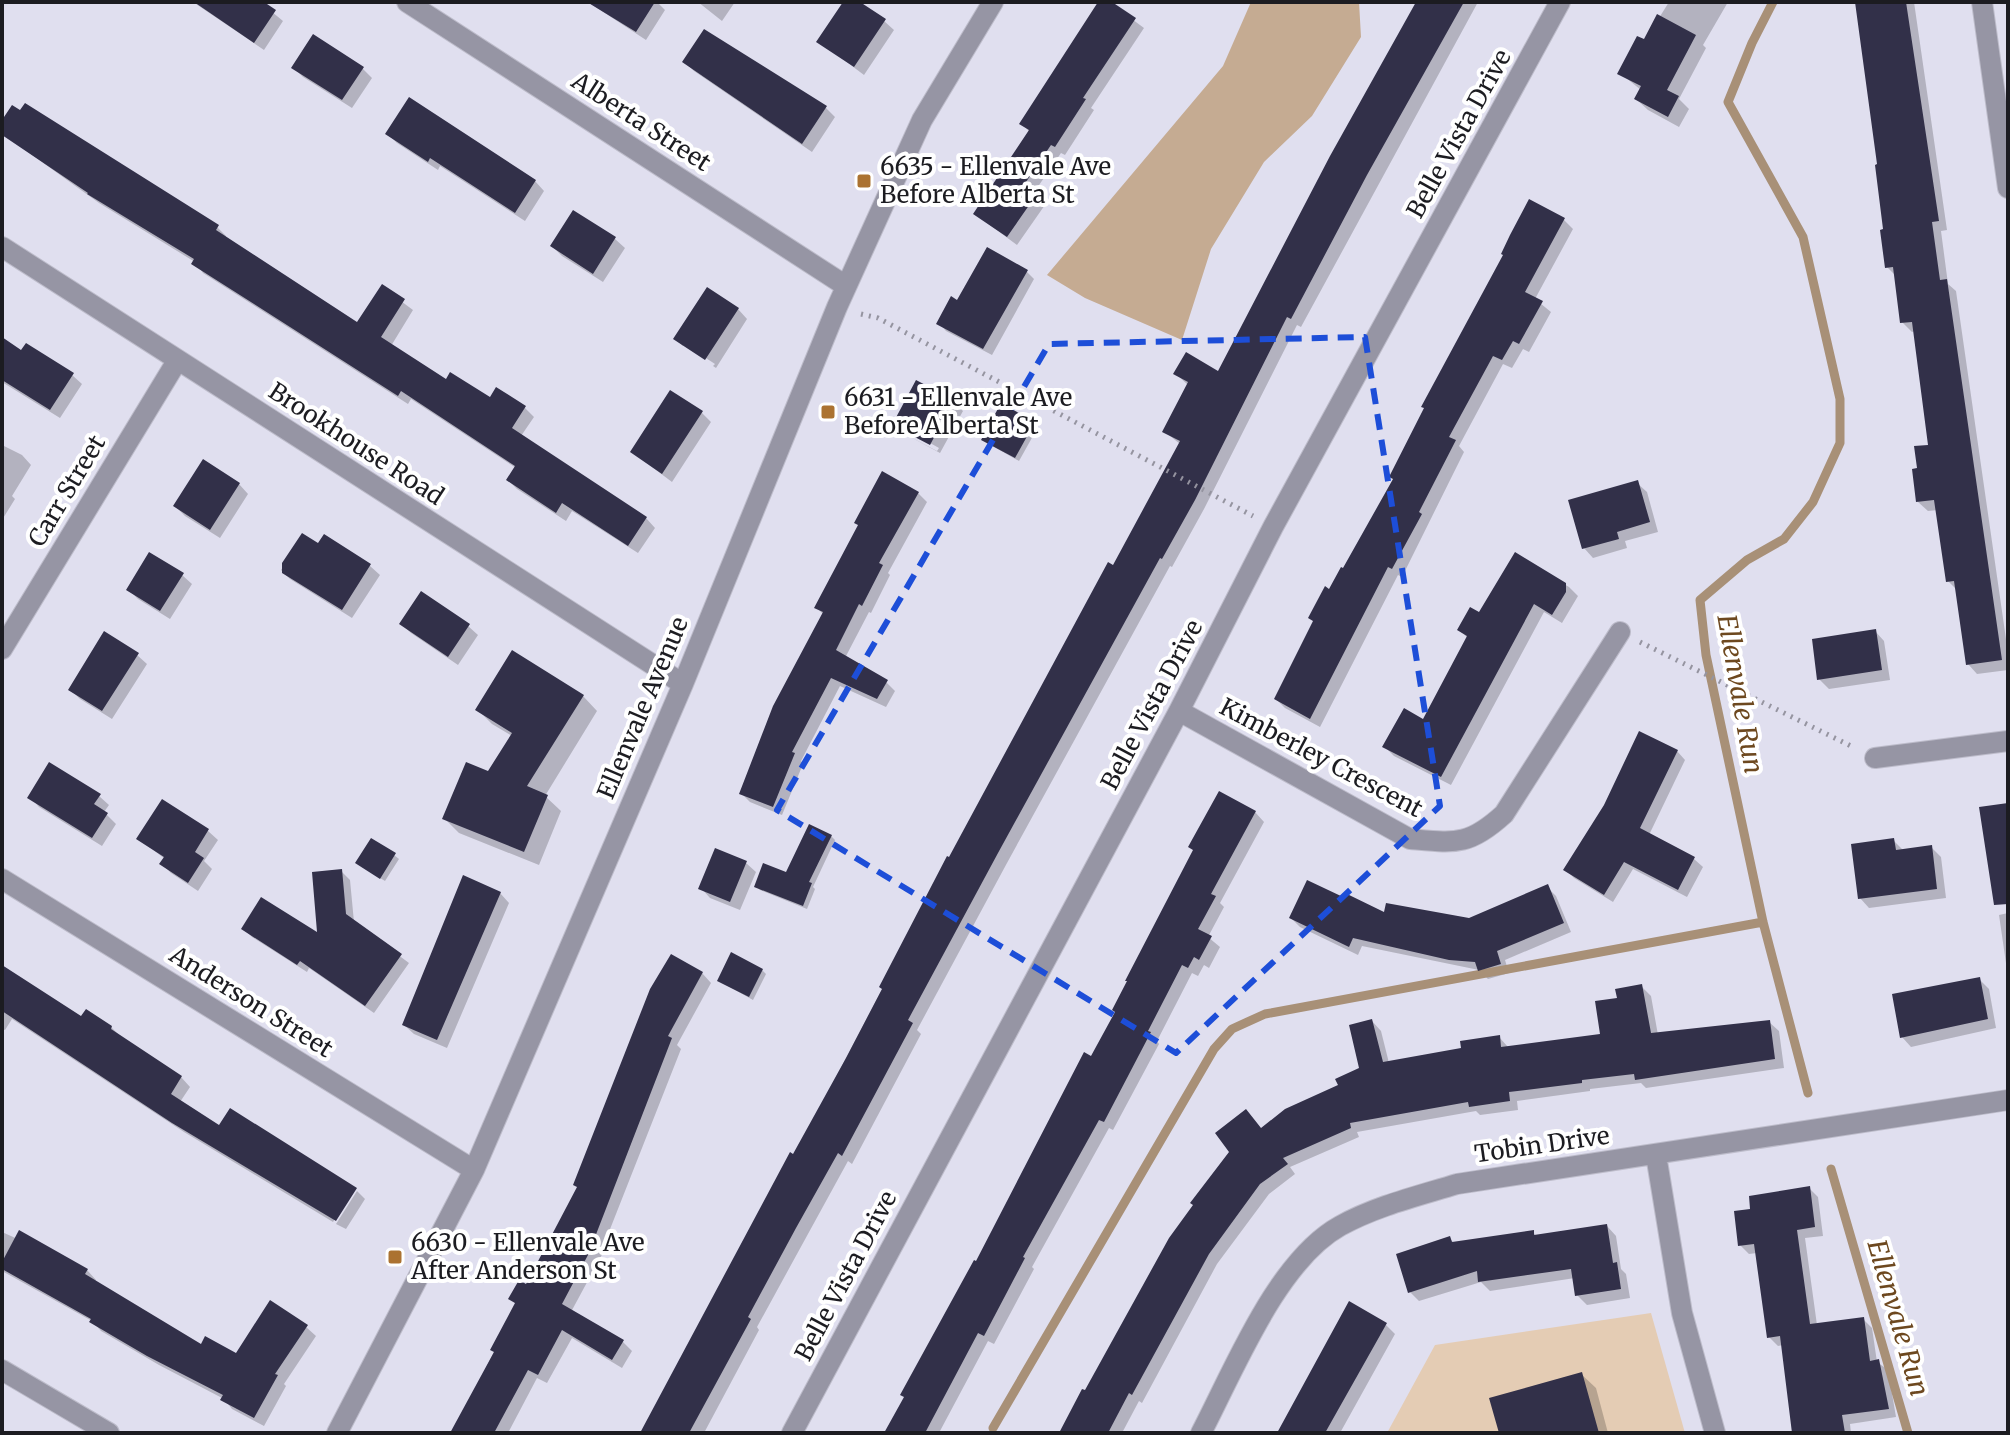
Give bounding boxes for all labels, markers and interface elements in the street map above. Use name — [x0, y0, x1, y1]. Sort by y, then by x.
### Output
street label: Belle Vista Drive — [1399, 44, 1518, 224]
street label: Alberta Street — [565, 65, 717, 178]
place label: 6635 - Ellenvale Ave Before Alberta St — [880, 151, 1111, 210]
marker: 6635 - Ellenvale Ave Before Alberta St — [855, 172, 873, 190]
street label: Brookhouse Road — [263, 375, 450, 512]
place label: 6631 - Ellenvale Ave Before Alberta St — [844, 382, 1072, 441]
marker: 6631 - Ellenvale Ave Before Alberta St — [819, 403, 837, 421]
street label: Carr Street — [21, 429, 112, 552]
street label: Ellenvale Avenue — [590, 612, 695, 803]
water label: Ellenvale Run — [1710, 612, 1771, 776]
street label: Belle Vista Drive — [1094, 614, 1209, 795]
street label: Kimberley Crescent — [1214, 691, 1429, 824]
street label: Anderson Street — [163, 938, 339, 1064]
street label: Tobin Drive — [1473, 1120, 1611, 1169]
street label: Belle Vista Drive — [788, 1185, 903, 1366]
place label: 6630 - Ellenvale Ave After Anderson St — [410, 1227, 645, 1286]
water label: Ellenvale Run — [1860, 1236, 1937, 1400]
marker: 6630 - Ellenvale Ave After Anderson St — [386, 1248, 404, 1266]

